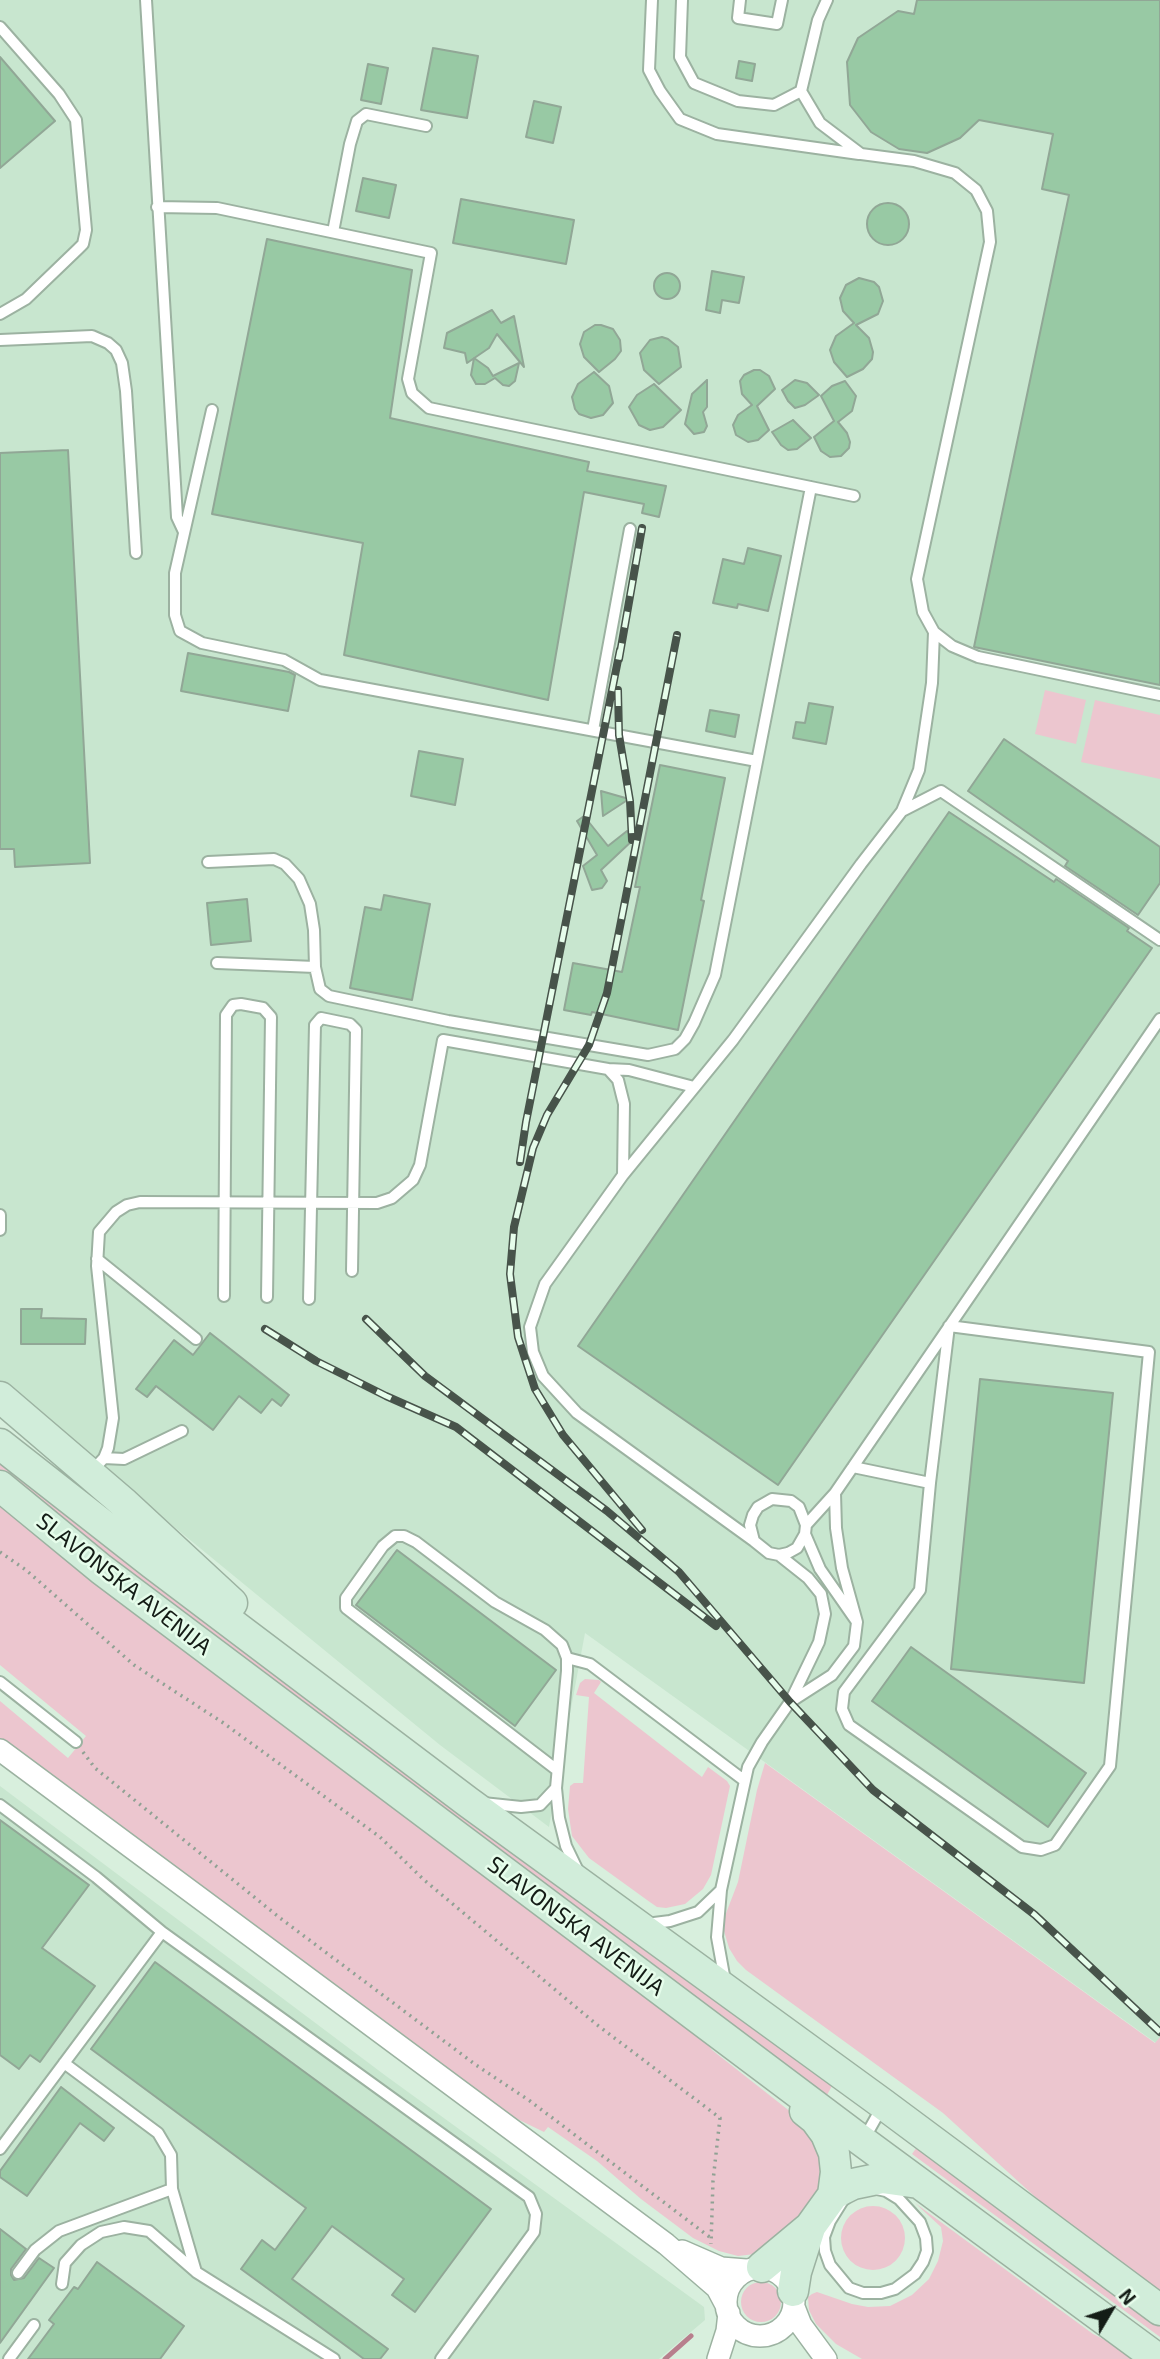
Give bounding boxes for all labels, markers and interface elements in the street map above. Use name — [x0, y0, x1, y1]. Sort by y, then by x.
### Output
street label: SLAVONSKA AVENIJA — [31, 1507, 217, 1661]
street label: SLAVONSKA AVENIJA — [482, 1850, 670, 2002]
north arrow — [1076, 2275, 1146, 2345]
text: N — [1114, 2284, 1141, 2309]

